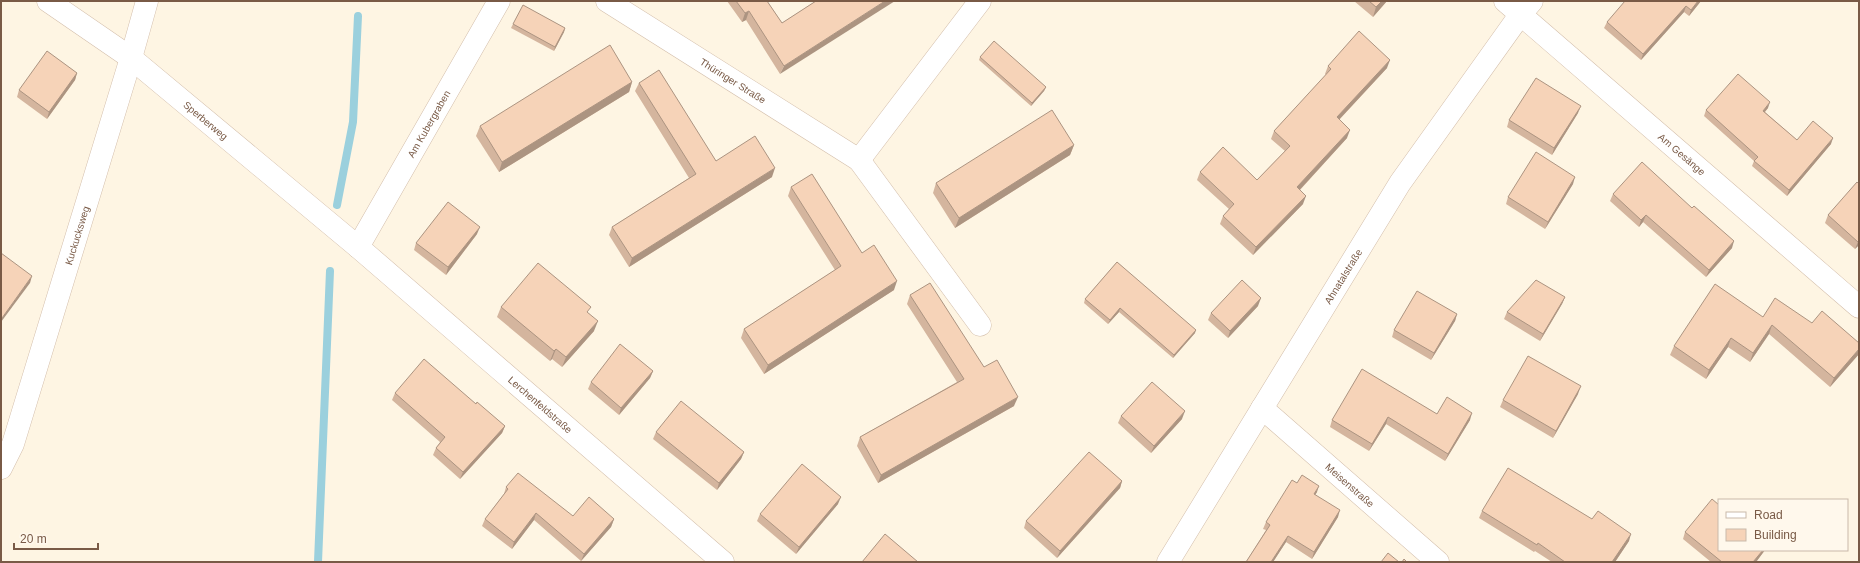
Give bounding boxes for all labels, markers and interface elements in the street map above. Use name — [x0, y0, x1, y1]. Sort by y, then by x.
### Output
street label: Thüringer Straße — [698, 56, 768, 106]
street label: Am Kubergraben — [405, 88, 453, 160]
street label: Sperberweg — [181, 99, 230, 142]
street label: Am Gesänge — [1656, 131, 1708, 178]
street label: Kuckucksweg — [63, 205, 91, 266]
street label: Ahnatalstraße — [1322, 247, 1365, 306]
street label: Lerchenfeldstraße — [506, 374, 575, 436]
street label: Meisenstraße — [1323, 461, 1376, 510]
legend — [1718, 499, 1848, 551]
text: Road — [1754, 508, 1783, 522]
scale bar — [14, 525, 98, 551]
text: Building — [1754, 528, 1797, 542]
text: 20 m — [20, 532, 47, 546]

